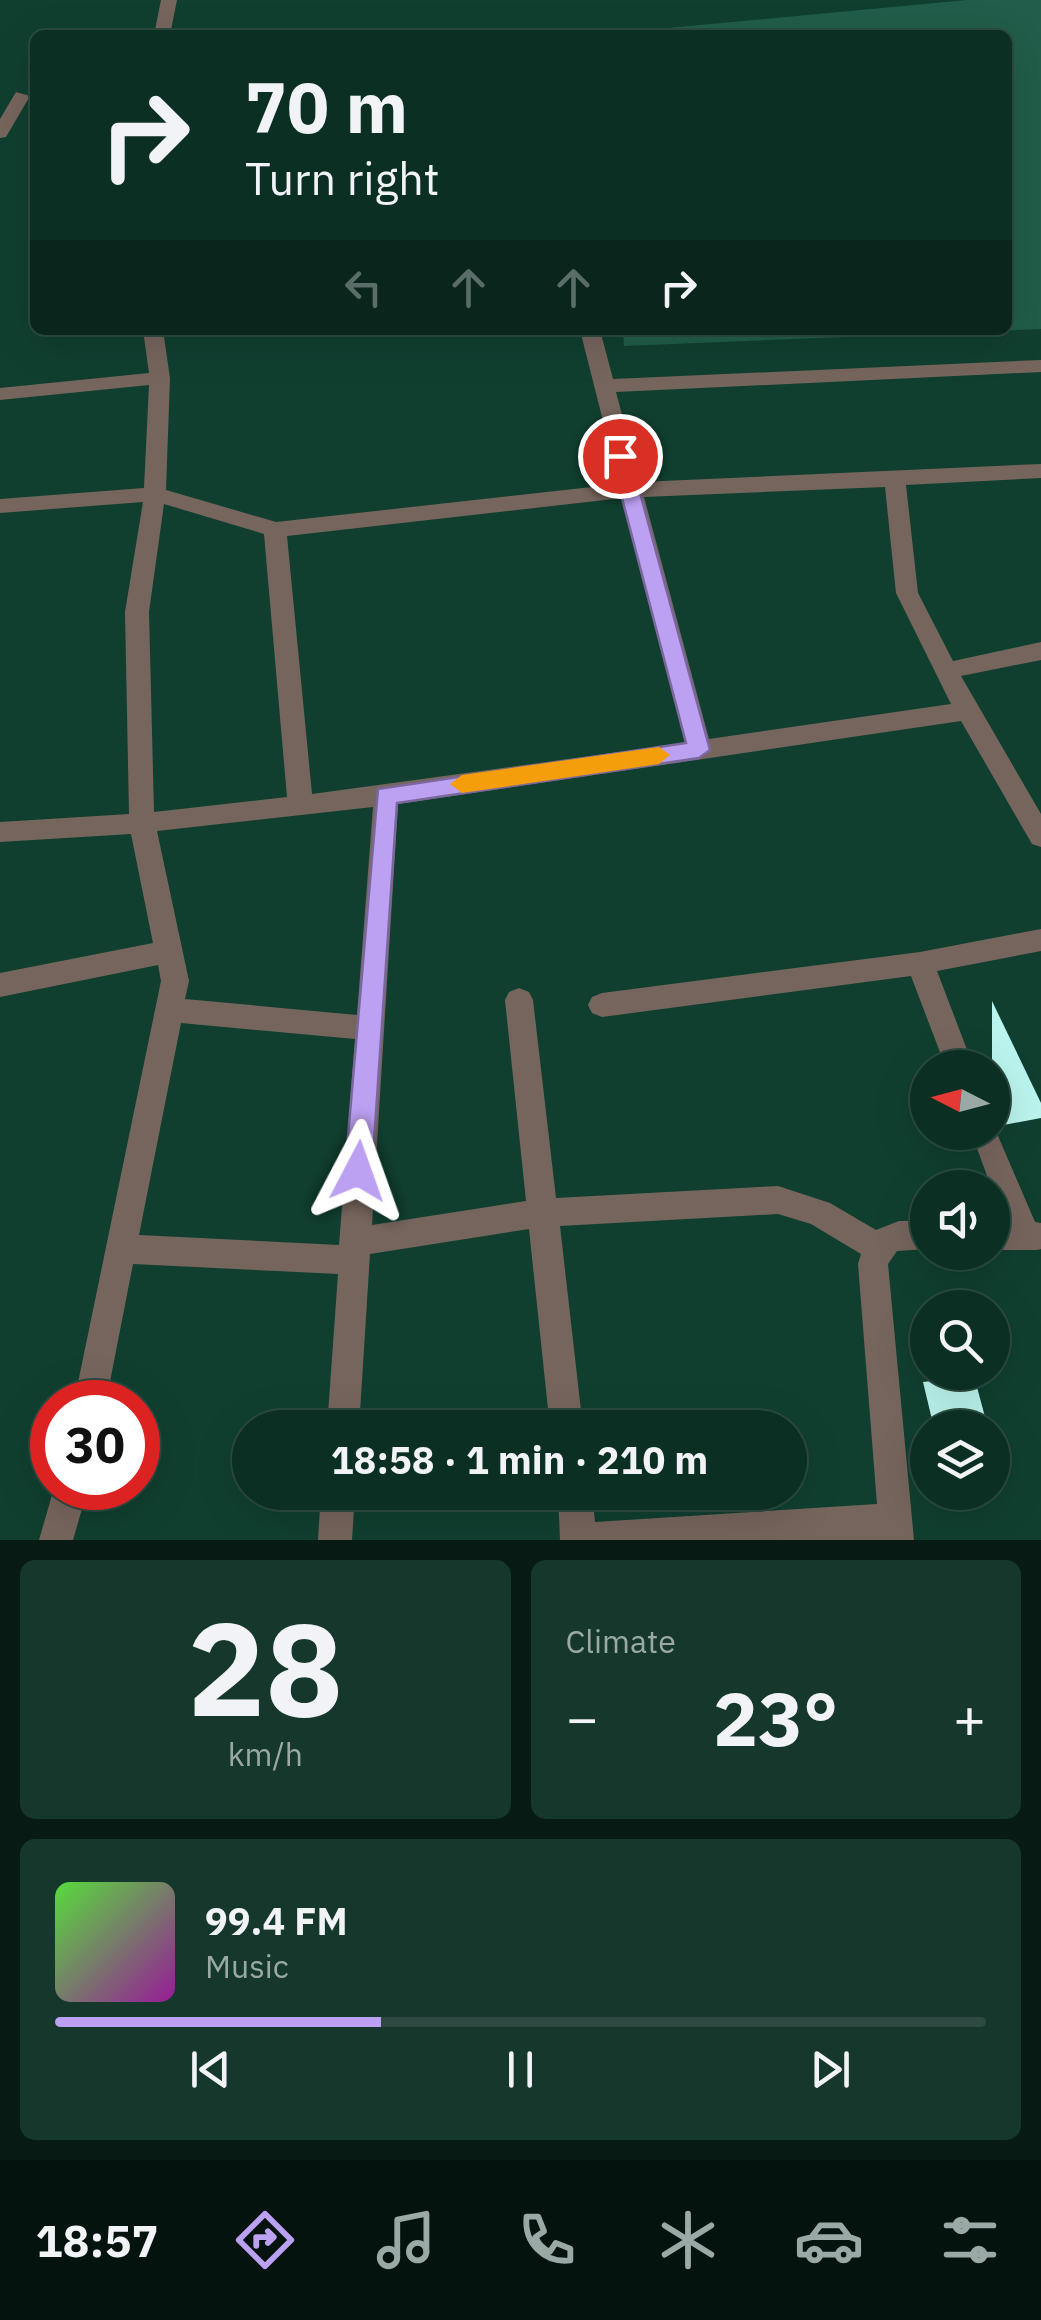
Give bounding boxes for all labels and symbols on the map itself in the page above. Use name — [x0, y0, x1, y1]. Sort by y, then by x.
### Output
pin — [578, 414, 663, 499]
north arrow — [910, 1050, 1010, 1150]
position arrow — [306, 1119, 410, 1223]
speed limit sign: 30 — [30, 1380, 160, 1510]

